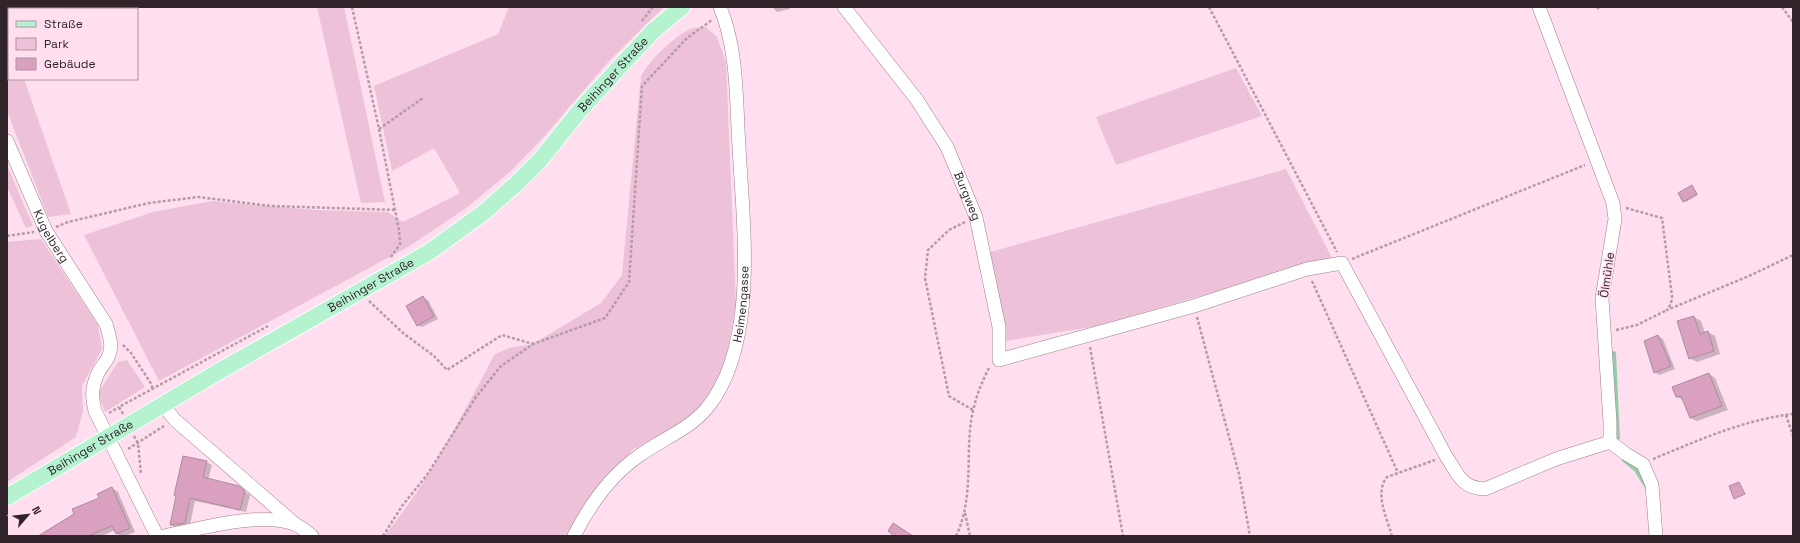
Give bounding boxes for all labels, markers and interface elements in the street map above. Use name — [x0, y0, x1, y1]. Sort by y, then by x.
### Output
legend — [8, 8, 138, 80]
text: Straße — [44, 16, 83, 32]
street label: Beihinger Straße — [574, 33, 652, 115]
text: Park — [44, 36, 69, 52]
text: Gebäude — [44, 56, 96, 72]
street label: Burgweg — [950, 169, 985, 223]
street label: Kugelberg — [30, 207, 73, 266]
street label: Ölmühle — [1596, 251, 1618, 299]
street label: Beihinger Straße — [325, 254, 417, 316]
street label: Heimengasse — [729, 266, 752, 344]
street label: Beihinger Straße — [45, 416, 136, 479]
north arrow — [8, 495, 48, 535]
text: N — [29, 504, 45, 517]

